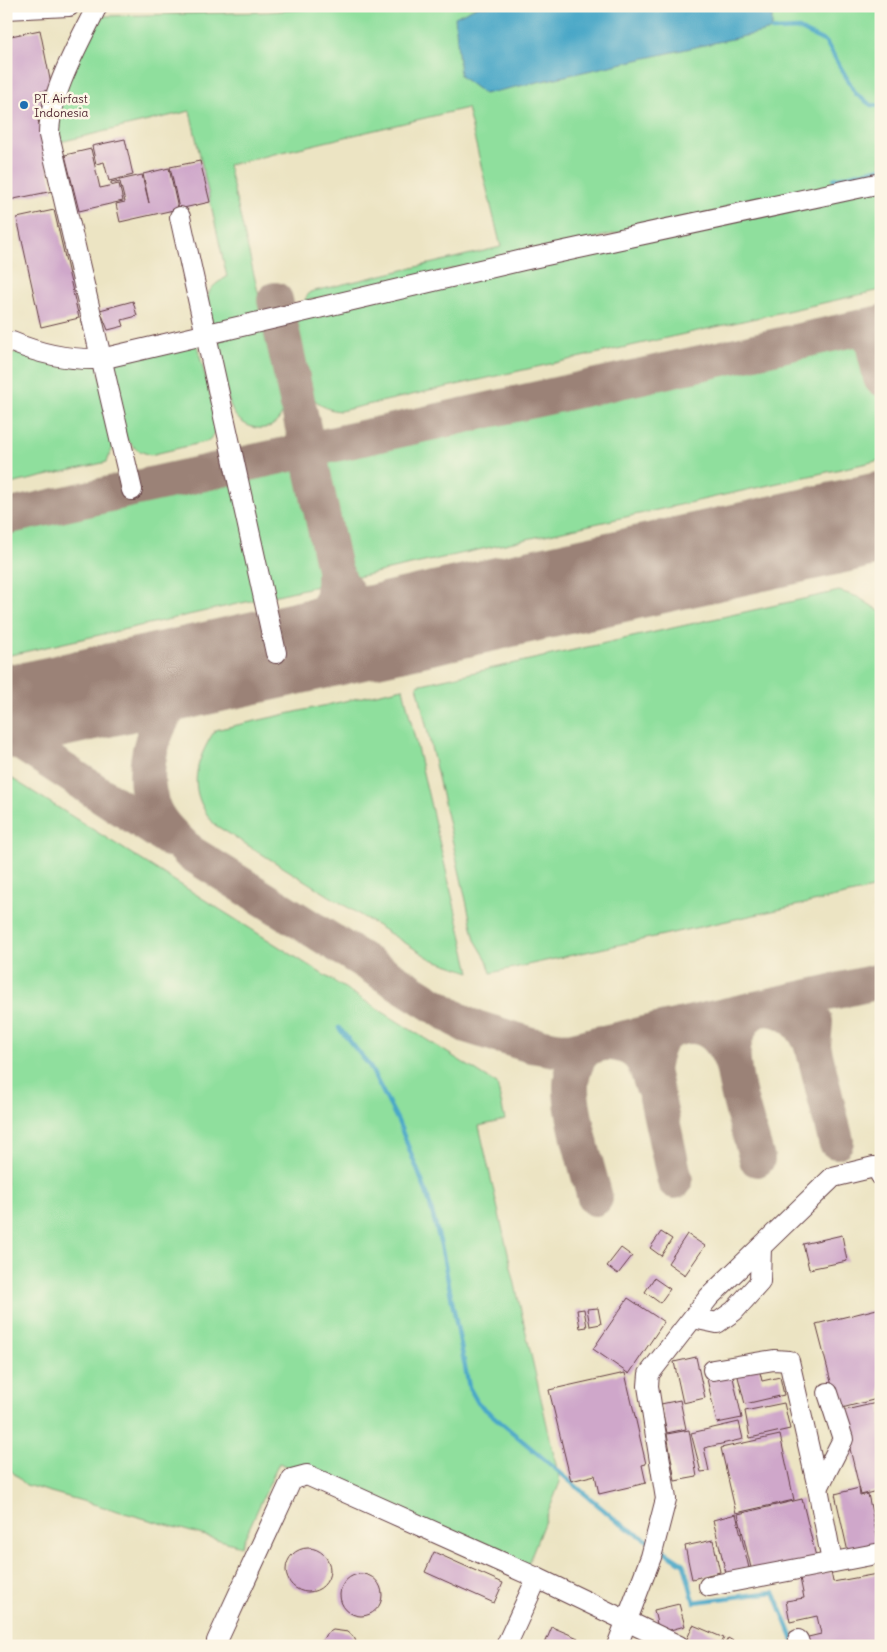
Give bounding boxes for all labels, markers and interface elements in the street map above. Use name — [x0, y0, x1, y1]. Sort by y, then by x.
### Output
place label: PT. Airfast Indonesia — [34, 91, 88, 120]
marker: PT. Airfast Indonesia — [18, 99, 30, 111]

